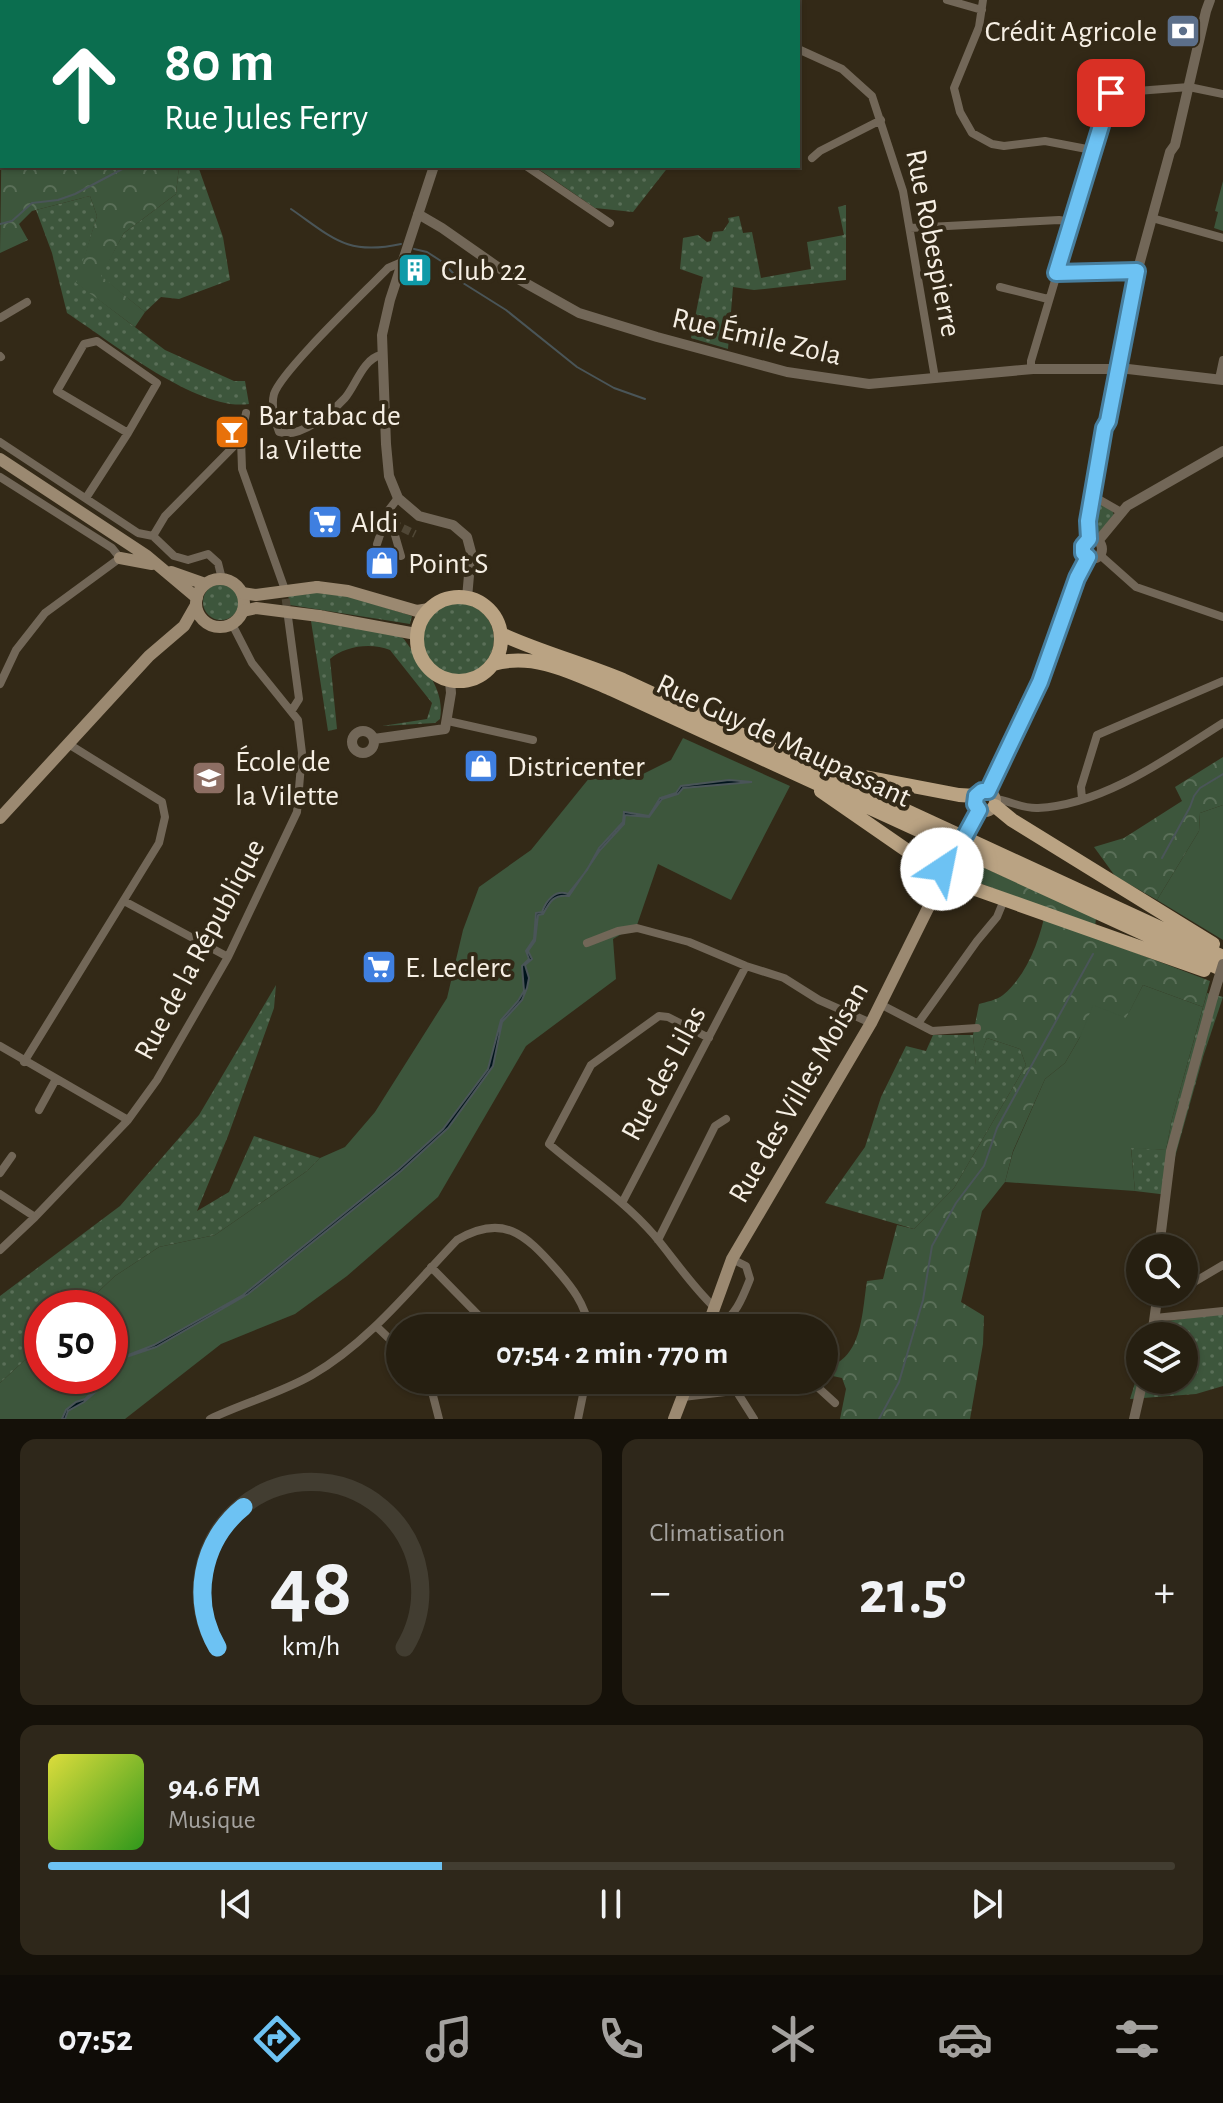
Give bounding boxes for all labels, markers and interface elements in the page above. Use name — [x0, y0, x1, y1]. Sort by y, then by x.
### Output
bank icon: Crédit Agricole — [1164, 12, 1202, 50]
place label: Crédit Agricole — [985, 17, 1157, 47]
icon: ahead — [32, 32, 136, 136]
text: 80 m — [164, 35, 274, 91]
pin — [1077, 59, 1145, 127]
icon: arrive — [1089, 71, 1133, 115]
text: Rue Jules Ferry — [164, 100, 368, 136]
street label: Rue Robespierre — [900, 147, 966, 339]
building icon: Club 22 — [396, 251, 434, 289]
place label: Club 22 — [441, 256, 527, 286]
street label: Rue Émile Zola — [669, 301, 845, 371]
place label: Bar tabac de la Vilette — [258, 401, 401, 465]
bar icon: Bar tabac de la Vilette — [213, 413, 251, 451]
supermarket icon: Aldi — [306, 503, 344, 541]
place label: Aldi — [351, 508, 399, 538]
shop icon: Point S — [363, 544, 401, 582]
place label: Point S — [408, 549, 489, 579]
street label: Rue Guy de Maupassant — [652, 669, 916, 813]
place label: École de la Vilette — [235, 745, 339, 811]
shop icon: Districenter — [462, 747, 500, 785]
place label: Districenter — [507, 752, 645, 782]
school or university icon: École de la Vilette — [190, 759, 228, 797]
position arrow — [900, 827, 984, 911]
street label: Rue de la République — [129, 834, 271, 1065]
supermarket icon: E. Leclerc — [360, 948, 398, 986]
place label: E. Leclerc — [405, 953, 512, 983]
street label: Rue des Villes Moisan — [723, 977, 874, 1208]
street label: Rue des Lilas — [616, 1001, 712, 1146]
map controls — [1126, 1234, 1198, 1394]
button: search — [1126, 1234, 1198, 1306]
speed limit sign: 50 — [24, 1290, 128, 1394]
button: layers — [1126, 1322, 1198, 1394]
text: 07:54 · 2 min · 770 m — [496, 1339, 728, 1369]
text: Climatisation — [650, 1520, 785, 1546]
text: 48 — [269, 1547, 352, 1631]
text: 21.5° — [859, 1564, 966, 1624]
text: − — [650, 1571, 671, 1615]
text: + — [1154, 1571, 1175, 1615]
text: km/h — [281, 1632, 340, 1661]
text: 94.6 FM — [168, 1772, 261, 1802]
text: Musique — [168, 1807, 256, 1833]
icon: previous — [214, 1882, 258, 1926]
icon: pause — [589, 1882, 633, 1926]
icon: next — [965, 1882, 1009, 1926]
icon: directions — [249, 2011, 305, 2067]
icon: music — [421, 2011, 477, 2067]
icon: phone — [593, 2011, 649, 2067]
icon: climate — [765, 2011, 821, 2067]
icon: car — [937, 2011, 993, 2067]
icon: filters — [1109, 2011, 1165, 2067]
text: 07:52 — [58, 2021, 133, 2057]

